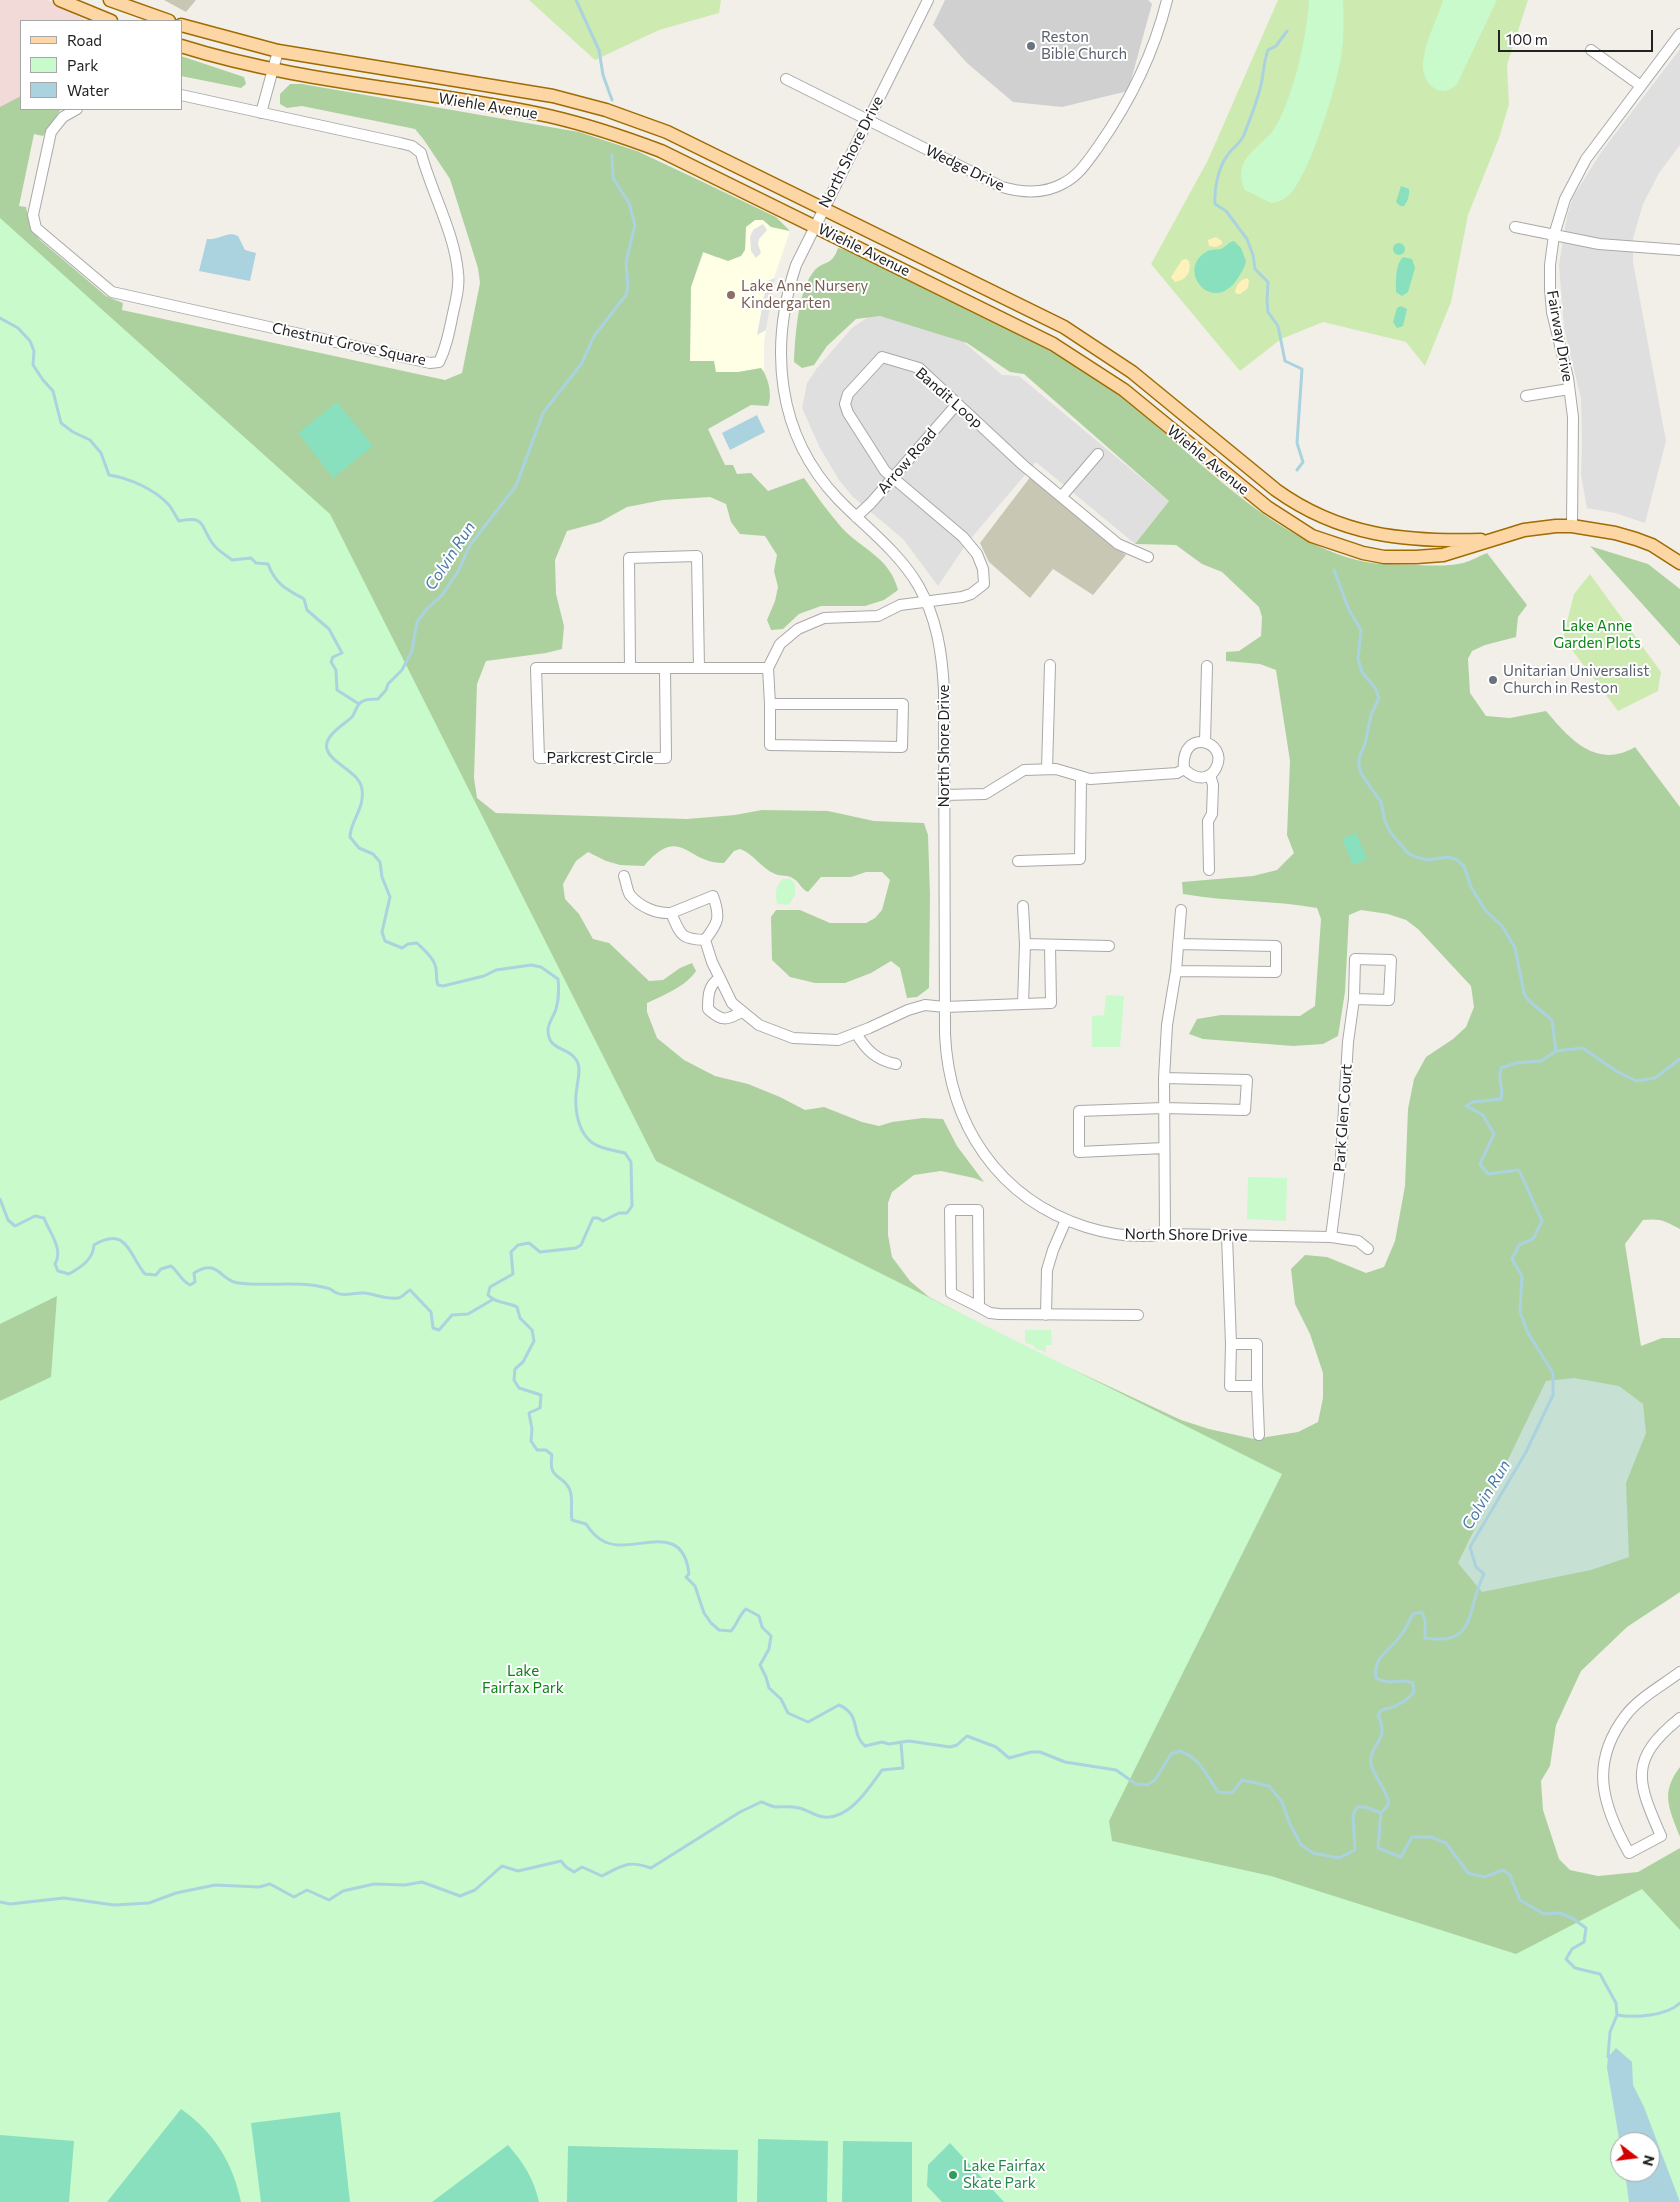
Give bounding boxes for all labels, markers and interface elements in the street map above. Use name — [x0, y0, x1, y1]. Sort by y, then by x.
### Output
legend — [20, 20, 182, 110]
scale bar — [1500, 20, 1655, 52]
place label: Reston Bible Church — [1041, 28, 1127, 63]
text: 100 m — [1506, 30, 1548, 48]
text: Road — [67, 31, 102, 49]
marker: Reston Bible Church — [1025, 40, 1037, 52]
text: Park — [67, 56, 98, 74]
text: Water — [67, 81, 109, 99]
street label: Wiehle Avenue — [437, 89, 539, 123]
street label: North Shore Drive — [815, 93, 887, 211]
street label: Wedge Drive — [922, 141, 1008, 195]
street label: Wiehle Avenue — [815, 220, 913, 280]
place label: Lake Anne Nursery Kindergarten — [741, 277, 868, 312]
marker: Lake Anne Nursery Kindergarten — [725, 289, 737, 301]
street label: Fairway Drive — [1543, 289, 1577, 383]
street label: Chestnut Grove Square — [270, 319, 428, 369]
street label: Bandit Loop — [912, 364, 986, 432]
street label: Wiehle Avenue — [1163, 421, 1253, 499]
street label: Arrow Road — [874, 425, 940, 497]
water label: Colvin Run — [421, 518, 479, 594]
park label: Lake Anne Garden Plots — [1553, 617, 1641, 652]
place label: Unitarian Universalist Church in Reston — [1503, 662, 1649, 697]
marker: Unitarian Universalist Church in Reston — [1487, 674, 1499, 686]
street label: North Shore Drive — [935, 685, 953, 807]
street label: Parkcrest Circle — [547, 749, 653, 767]
street label: Park Glen Court — [1330, 1063, 1356, 1173]
street label: North Shore Drive — [1124, 1225, 1248, 1245]
water label: Colvin Run — [1458, 1457, 1514, 1533]
park label: Lake Fairfax Park — [482, 1662, 564, 1697]
north arrow — [1610, 2132, 1660, 2182]
text: N — [1639, 2153, 1659, 2168]
place label: Lake Fairfax Skate Park — [963, 2157, 1046, 2192]
marker: Lake Fairfax Skate Park — [947, 2169, 959, 2181]

